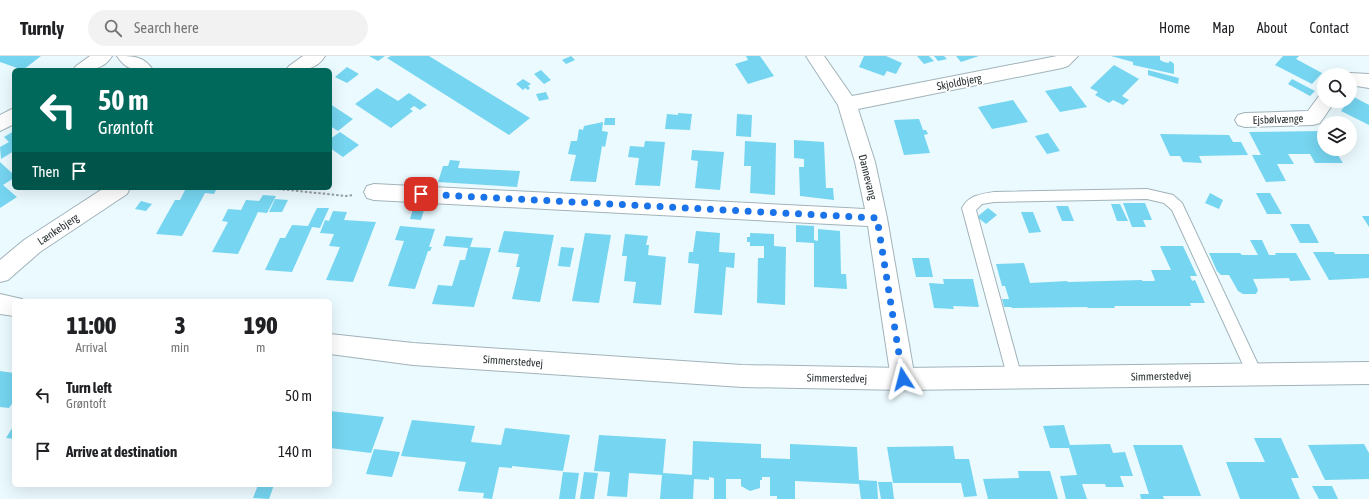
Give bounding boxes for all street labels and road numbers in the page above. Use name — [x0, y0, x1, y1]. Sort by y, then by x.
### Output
street label: Skjoldbjerg — [935, 72, 983, 92]
street label: Ejsbølvænge — [1252, 112, 1304, 126]
street label: Dannevang — [857, 153, 880, 201]
street label: Lænkebjerg — [35, 211, 81, 247]
street label: Simmerstedvej — [483, 353, 543, 369]
street label: Simmerstedvej — [1131, 369, 1191, 383]
street label: Simmerstedvej — [807, 371, 867, 385]

